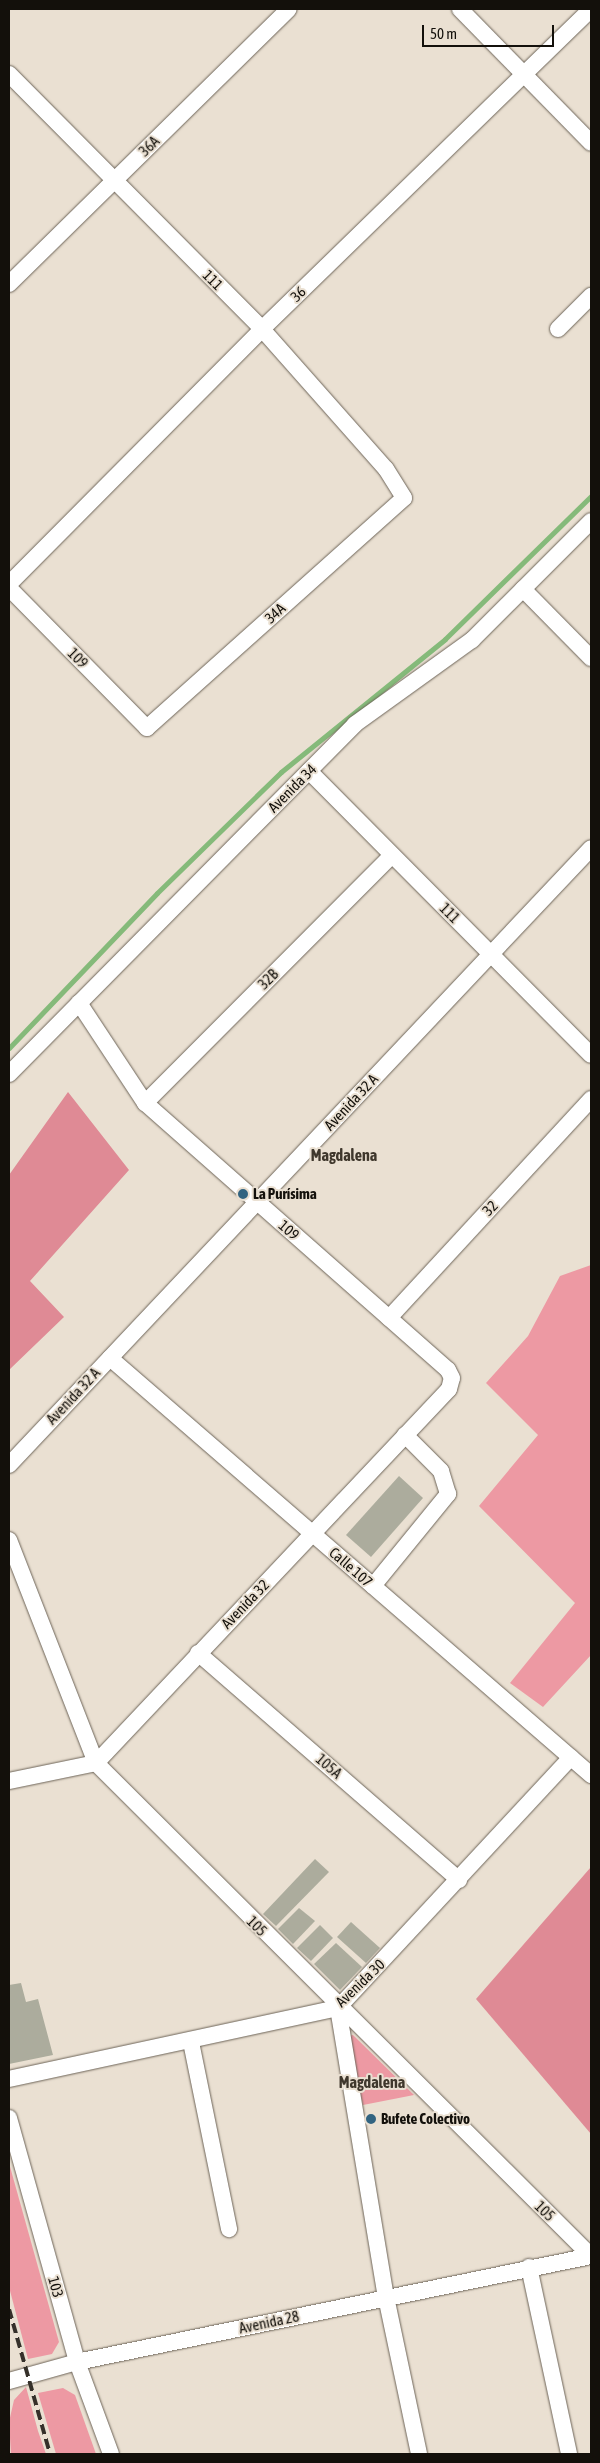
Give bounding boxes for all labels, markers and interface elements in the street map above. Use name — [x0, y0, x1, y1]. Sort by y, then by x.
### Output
scale bar — [425, 15, 558, 47]
text: 50 m — [430, 25, 457, 42]
street label: 36A — [135, 132, 163, 160]
street label: 111 — [199, 266, 227, 294]
street label: 36 — [287, 283, 309, 305]
street label: 34A — [261, 599, 289, 627]
street label: 109 — [64, 644, 92, 672]
street label: Avenida 34 — [264, 760, 320, 816]
street label: 111 — [436, 899, 464, 927]
street label: 32B — [254, 965, 282, 993]
street label: Avenida 32 A — [320, 1070, 382, 1134]
district label: Magdalena — [311, 1145, 377, 1165]
place label: La Purísima — [253, 1185, 317, 1203]
marker: La Purísima — [237, 1188, 249, 1200]
street label: 32 — [479, 1197, 501, 1219]
street label: 109 — [275, 1216, 303, 1244]
street label: Avenida 32 A — [42, 1364, 104, 1428]
street label: Calle 107 — [326, 1543, 376, 1591]
street label: Avenida 32 — [217, 1576, 273, 1632]
street label: 105A — [312, 1750, 346, 1782]
street label: 105 — [243, 1912, 271, 1940]
street label: Avenida 30 — [332, 1955, 388, 2011]
district label: Magdalena — [339, 2072, 405, 2092]
place label: Bufete Colectivo — [381, 2110, 470, 2128]
marker: Bufete Colectivo — [365, 2113, 377, 2125]
street label: 105 — [531, 2197, 559, 2225]
street label: 103 — [44, 2274, 68, 2300]
street label: Avenida 28 — [237, 2307, 301, 2337]

